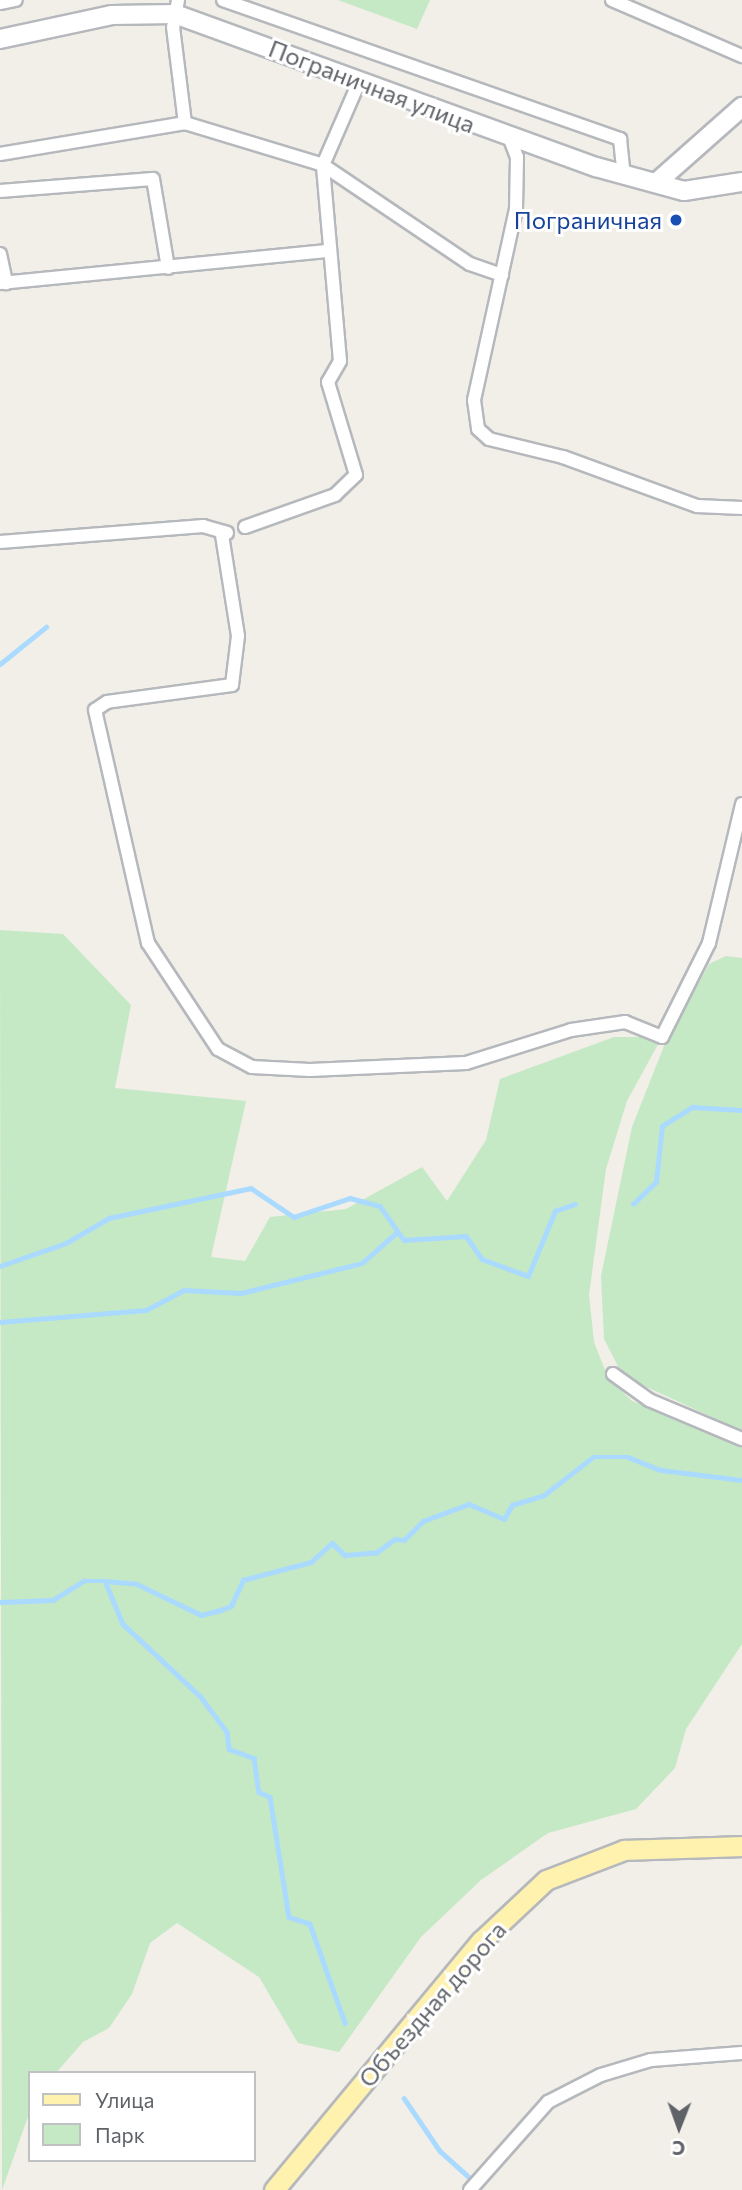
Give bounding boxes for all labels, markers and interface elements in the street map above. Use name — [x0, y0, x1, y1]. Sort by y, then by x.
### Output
street label: Пограничная улица — [265, 33, 479, 139]
place label: Пограничная — [514, 206, 662, 234]
marker: Пограничная — [668, 212, 684, 228]
street label: Объездная дорога — [352, 1915, 512, 2093]
legend — [28, 2071, 256, 2162]
text: Улица — [95, 2087, 154, 2112]
north arrow — [644, 2092, 714, 2162]
text: Парк — [95, 2122, 145, 2147]
text: С — [672, 2137, 685, 2160]

